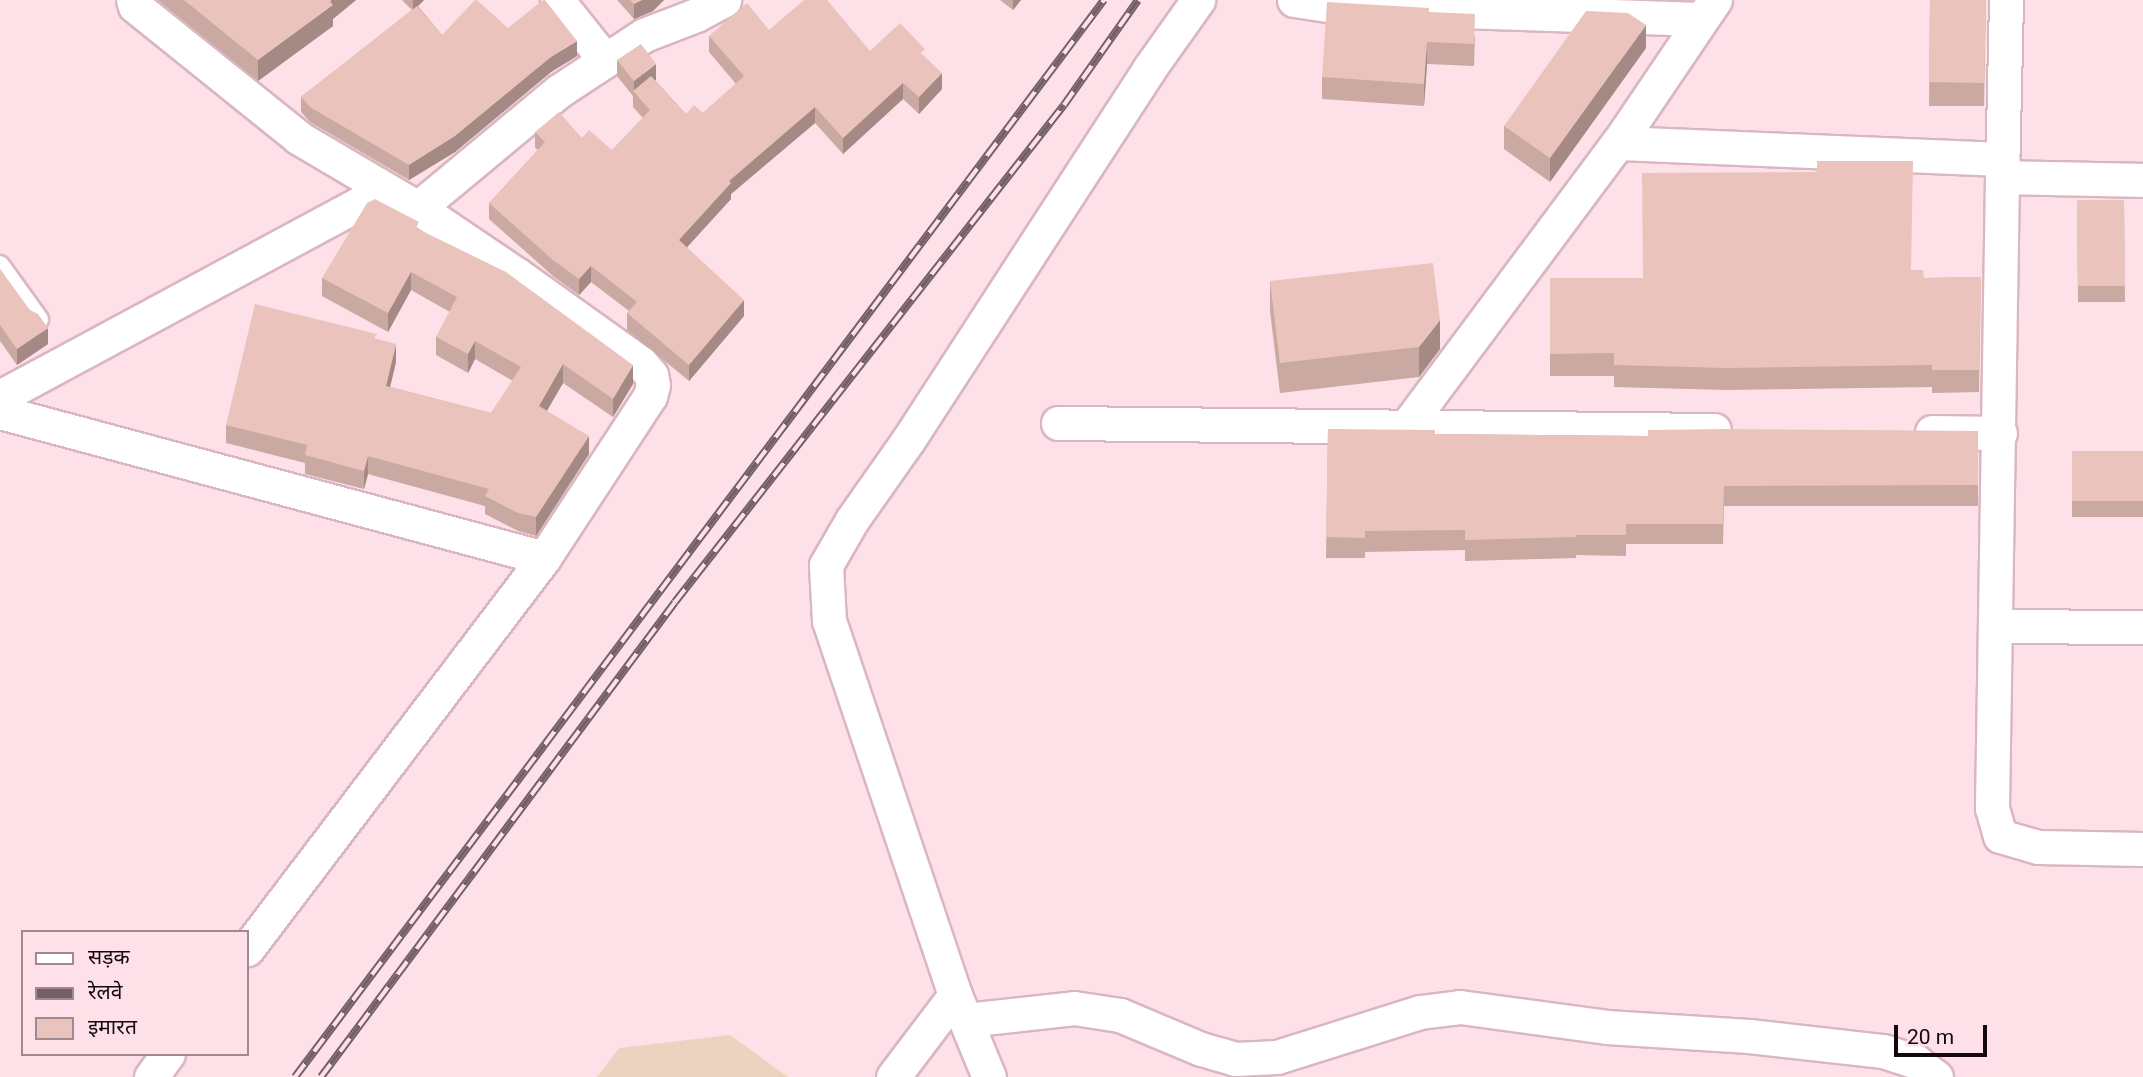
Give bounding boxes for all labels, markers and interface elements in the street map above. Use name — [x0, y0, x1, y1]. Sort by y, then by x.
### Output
legend — [21, 930, 248, 1056]
text: सड़क — [88, 945, 130, 969]
text: रेलवे — [88, 980, 123, 1004]
scale bar — [1898, 1010, 1991, 1054]
text: इमारत — [88, 1015, 137, 1039]
text: 20 m — [1907, 1025, 1954, 1049]

